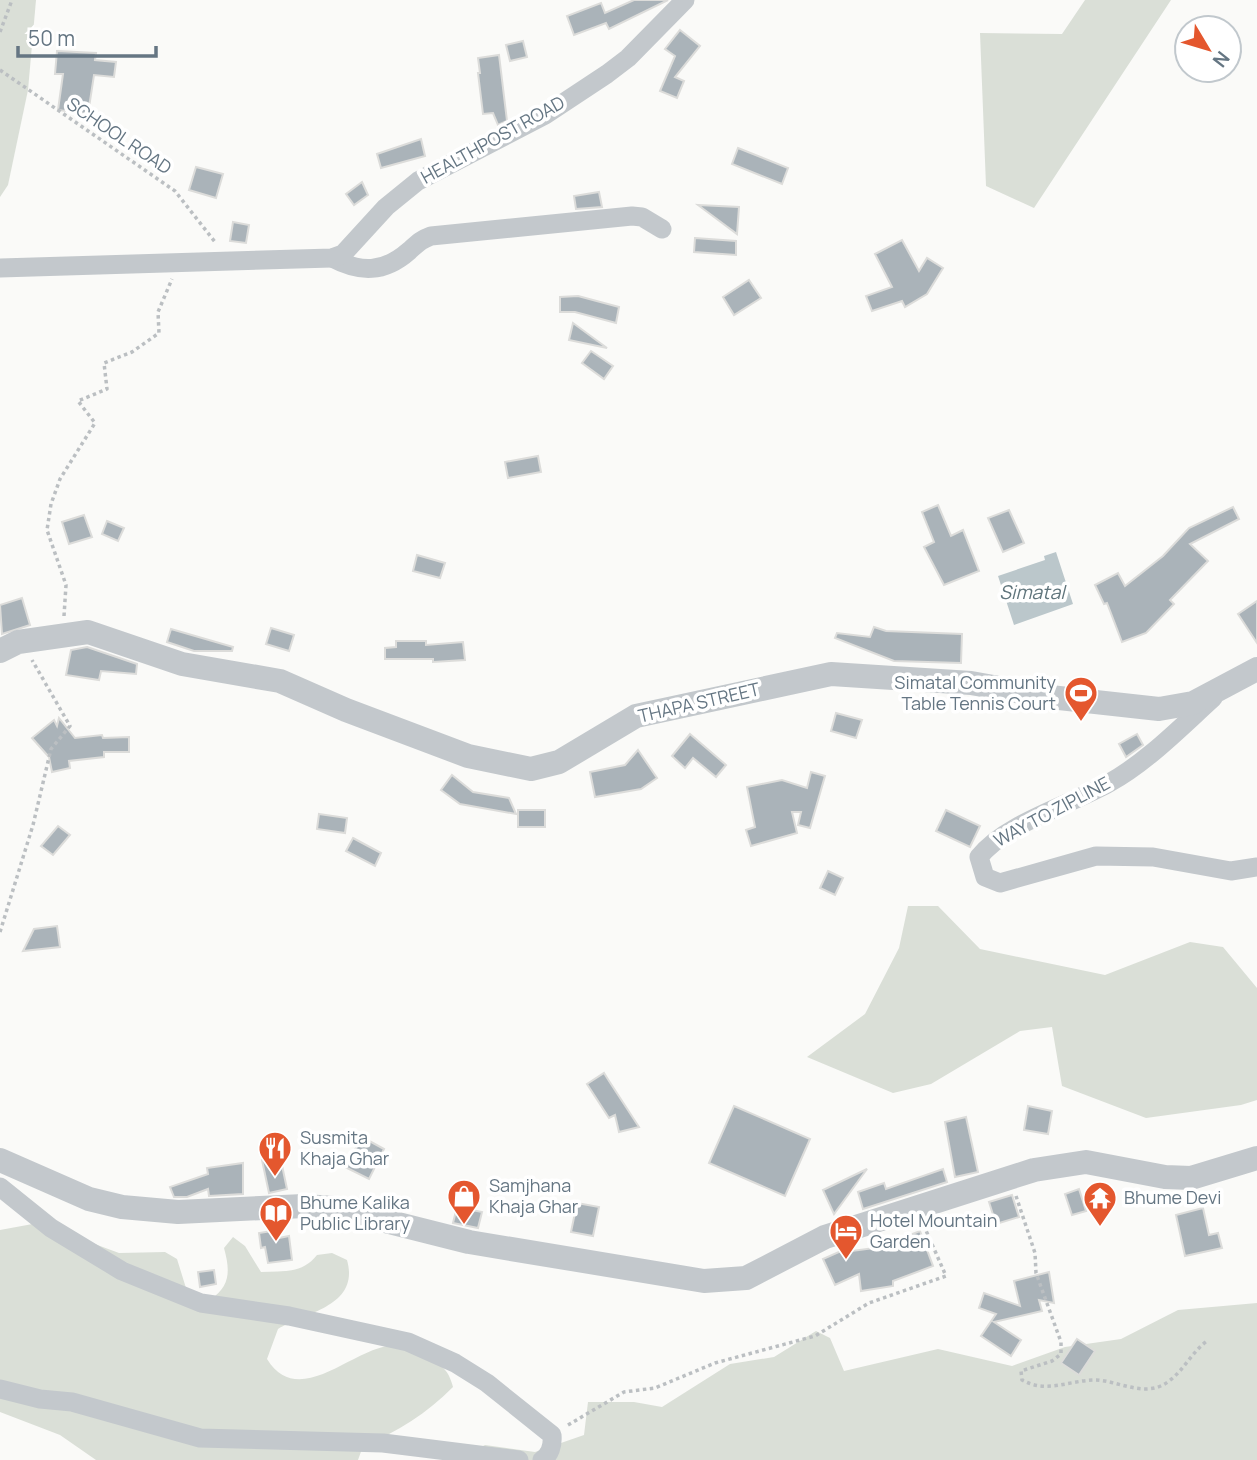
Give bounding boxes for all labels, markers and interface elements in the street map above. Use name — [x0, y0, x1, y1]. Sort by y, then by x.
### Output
scale bar — [18, 14, 156, 58]
north arrow — [1173, 14, 1243, 84]
text: 50 m — [28, 24, 75, 52]
text: N — [1207, 46, 1236, 73]
street label: HEALTHPOST ROAD — [416, 90, 569, 189]
street label: SCHOOL ROAD — [62, 91, 177, 179]
water label: Simatal — [999, 579, 1067, 605]
place label: Simatal Community Table Tennis Court — [894, 670, 1056, 715]
sports icon: Simatal Community Table Tennis Court — [1062, 674, 1100, 723]
street label: THAPA STREET — [636, 676, 762, 728]
street label: WAY TO ZIPLINE — [989, 770, 1114, 852]
place label: Susmita Khaja Ghar — [300, 1125, 390, 1170]
restaurant icon: Susmita Khaja Ghar — [256, 1129, 294, 1178]
place label: Samjhana Khaja Ghar — [489, 1173, 579, 1218]
shop icon: Samjhana Khaja Ghar — [445, 1177, 483, 1226]
temple icon: Bhume Devi — [1081, 1179, 1119, 1228]
place label: Bhume Devi — [1124, 1185, 1221, 1209]
place label: Bhume Kalika Public Library — [300, 1190, 411, 1235]
library icon: Bhume Kalika Public Library — [257, 1194, 295, 1243]
place label: Hotel Mountain Garden — [870, 1208, 997, 1253]
hotel icon: Hotel Mountain Garden — [827, 1212, 865, 1261]

